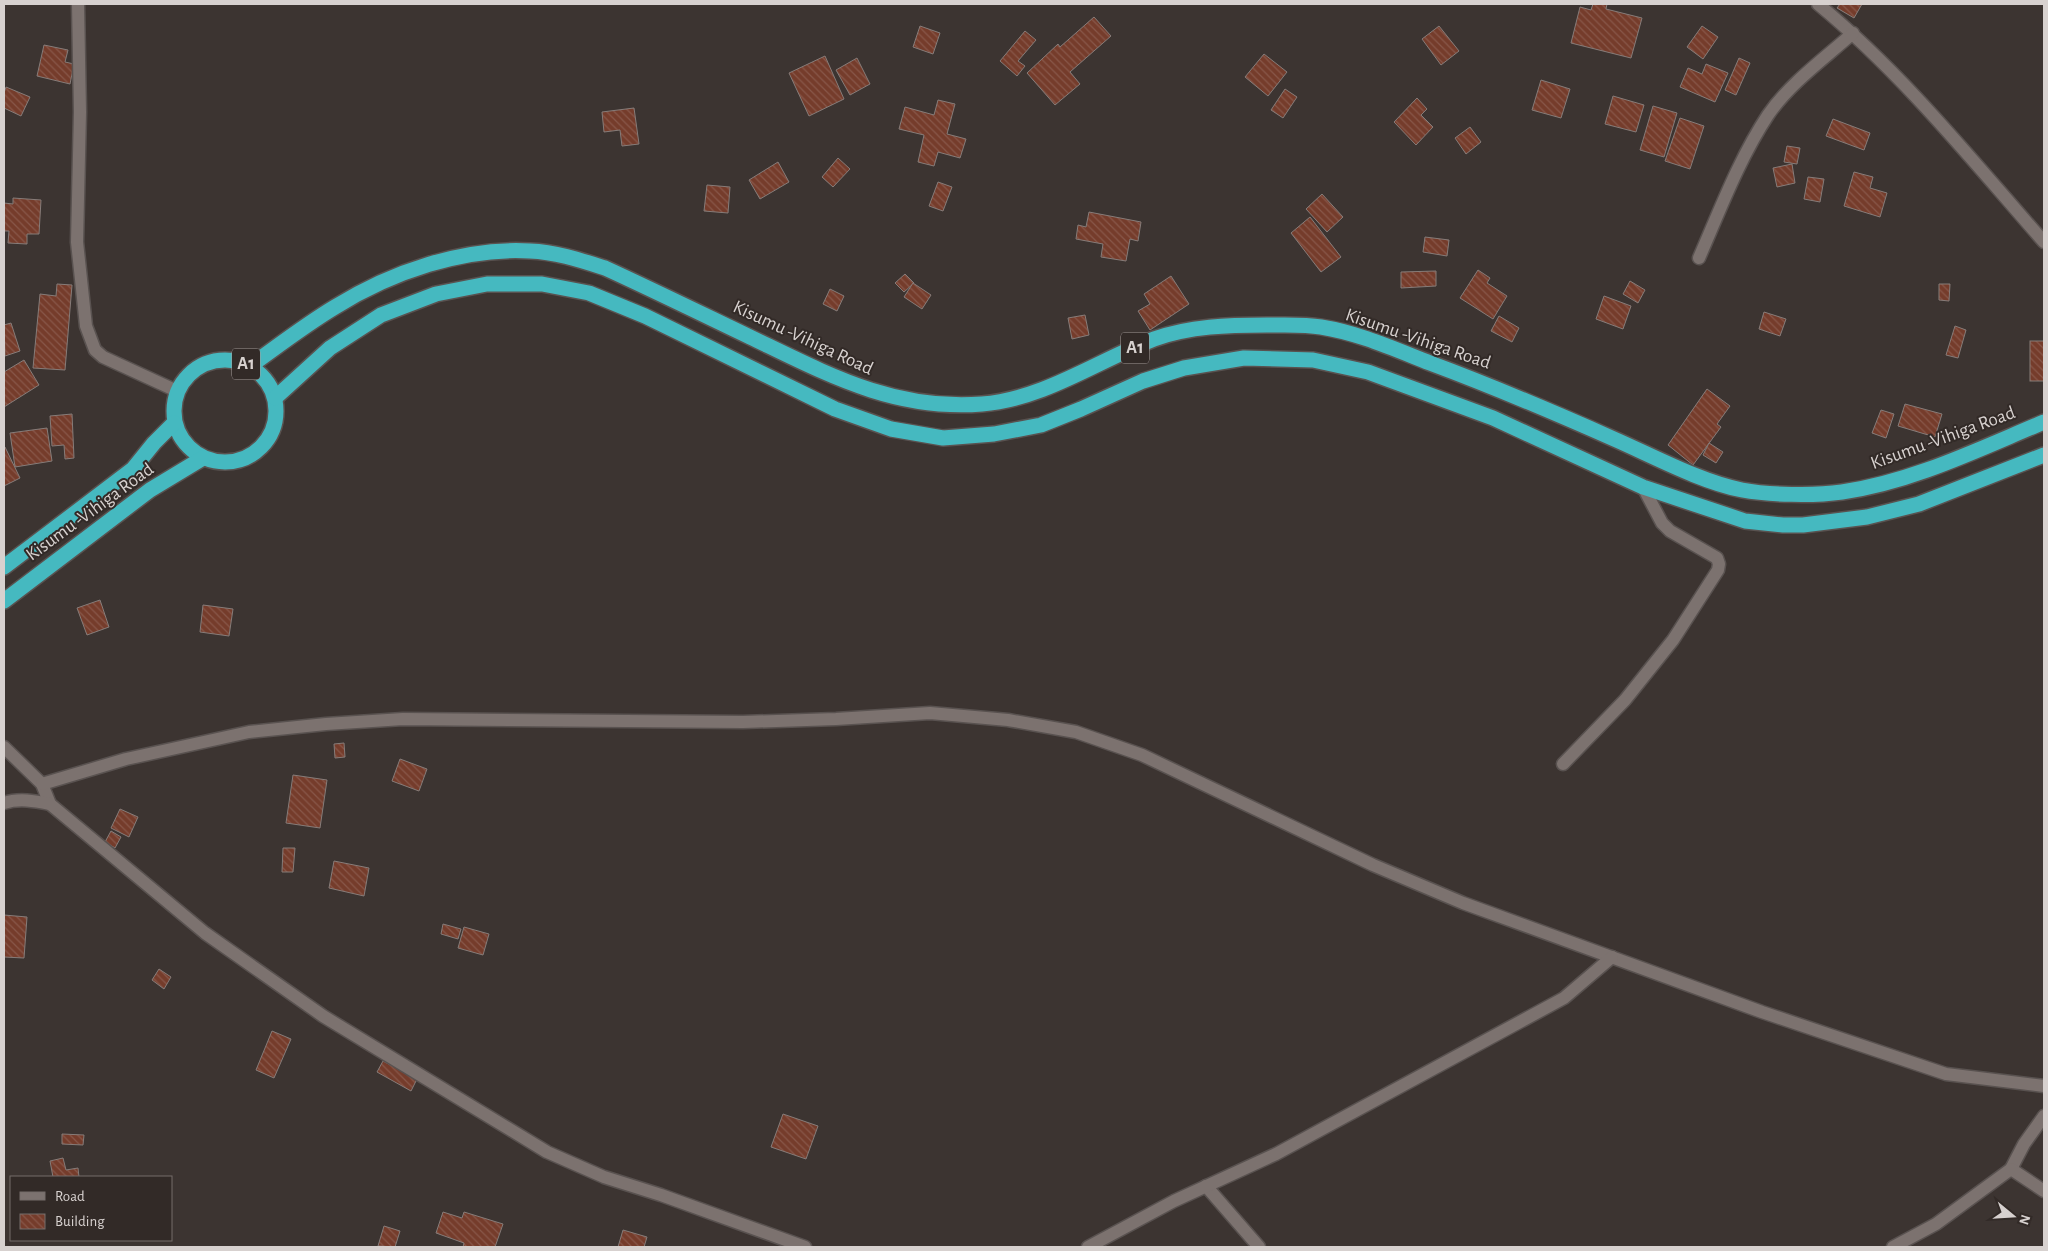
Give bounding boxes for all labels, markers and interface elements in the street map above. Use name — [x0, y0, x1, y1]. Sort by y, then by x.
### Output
street label: Kisumu -Vihiga Road — [730, 297, 876, 379]
street label: Kisumu -Vihiga Road — [1343, 305, 1493, 373]
road number: A1 — [1121, 332, 1149, 363]
road number: A1 — [232, 348, 260, 379]
street label: Kisumu -Vihiga Road — [1868, 403, 2018, 473]
street label: Kisumu -Vihiga Road — [23, 459, 157, 564]
legend — [10, 1176, 172, 1241]
text: Road — [55, 1189, 85, 1204]
north arrow — [1988, 1191, 2038, 1241]
text: N — [2016, 1213, 2033, 1227]
text: Building — [55, 1214, 105, 1229]

